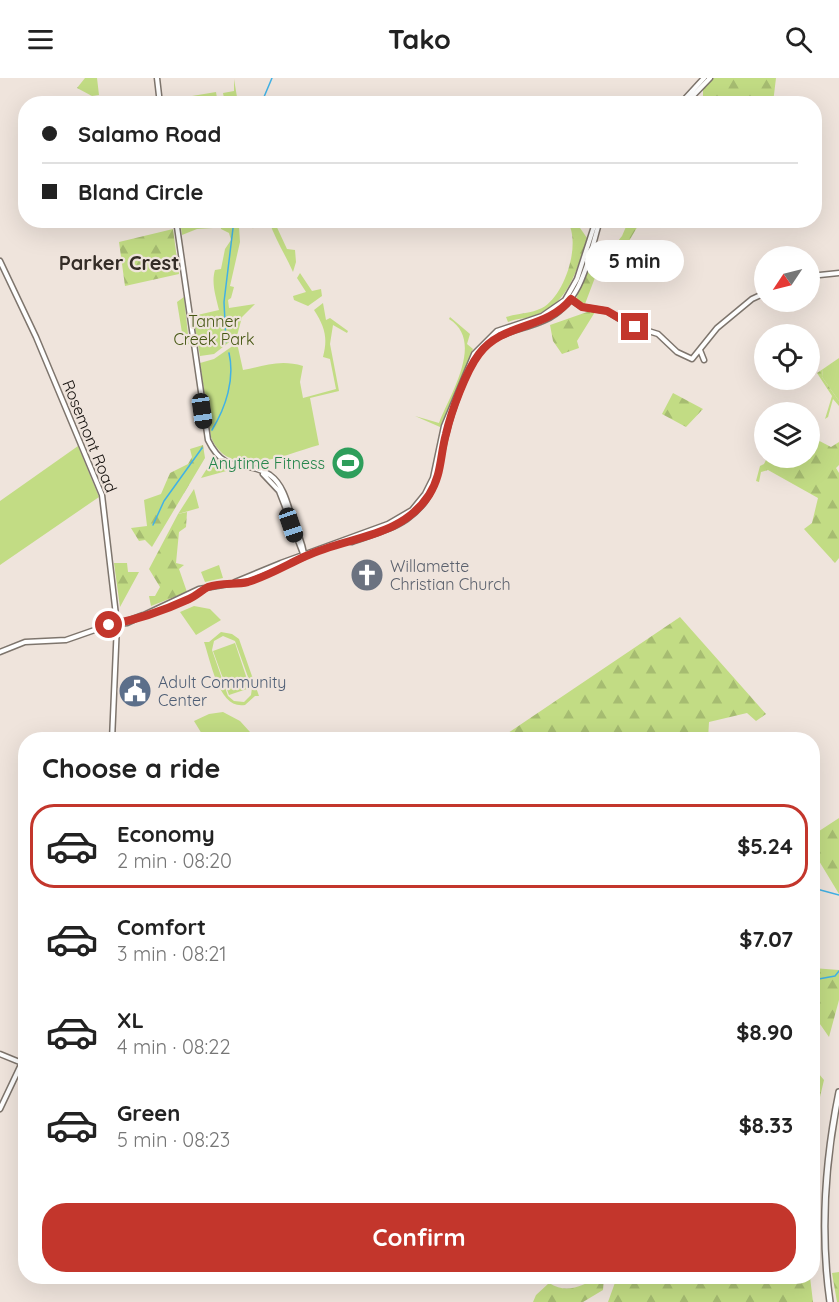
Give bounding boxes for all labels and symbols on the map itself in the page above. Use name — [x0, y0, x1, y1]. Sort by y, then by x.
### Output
callout: 5 min — [586, 240, 684, 282]
north arrow — [754, 246, 820, 312]
district label: Parker Crest — [59, 250, 179, 275]
park label: Tanner Creek Park — [173, 311, 255, 349]
route end — [621, 313, 648, 340]
street label: Rosemont Road — [58, 377, 122, 495]
car — [191, 392, 213, 430]
sports icon: Anytime Fitness — [330, 445, 366, 481]
place label: Anytime Fitness — [208, 453, 325, 473]
car — [277, 505, 305, 545]
place label: Willamette Christian Church — [390, 556, 511, 594]
church icon: Willamette Christian Church — [349, 557, 385, 593]
route start — [95, 611, 122, 638]
place label: Adult Community Center — [158, 672, 286, 710]
public building icon: Adult Community Center — [117, 673, 153, 709]

